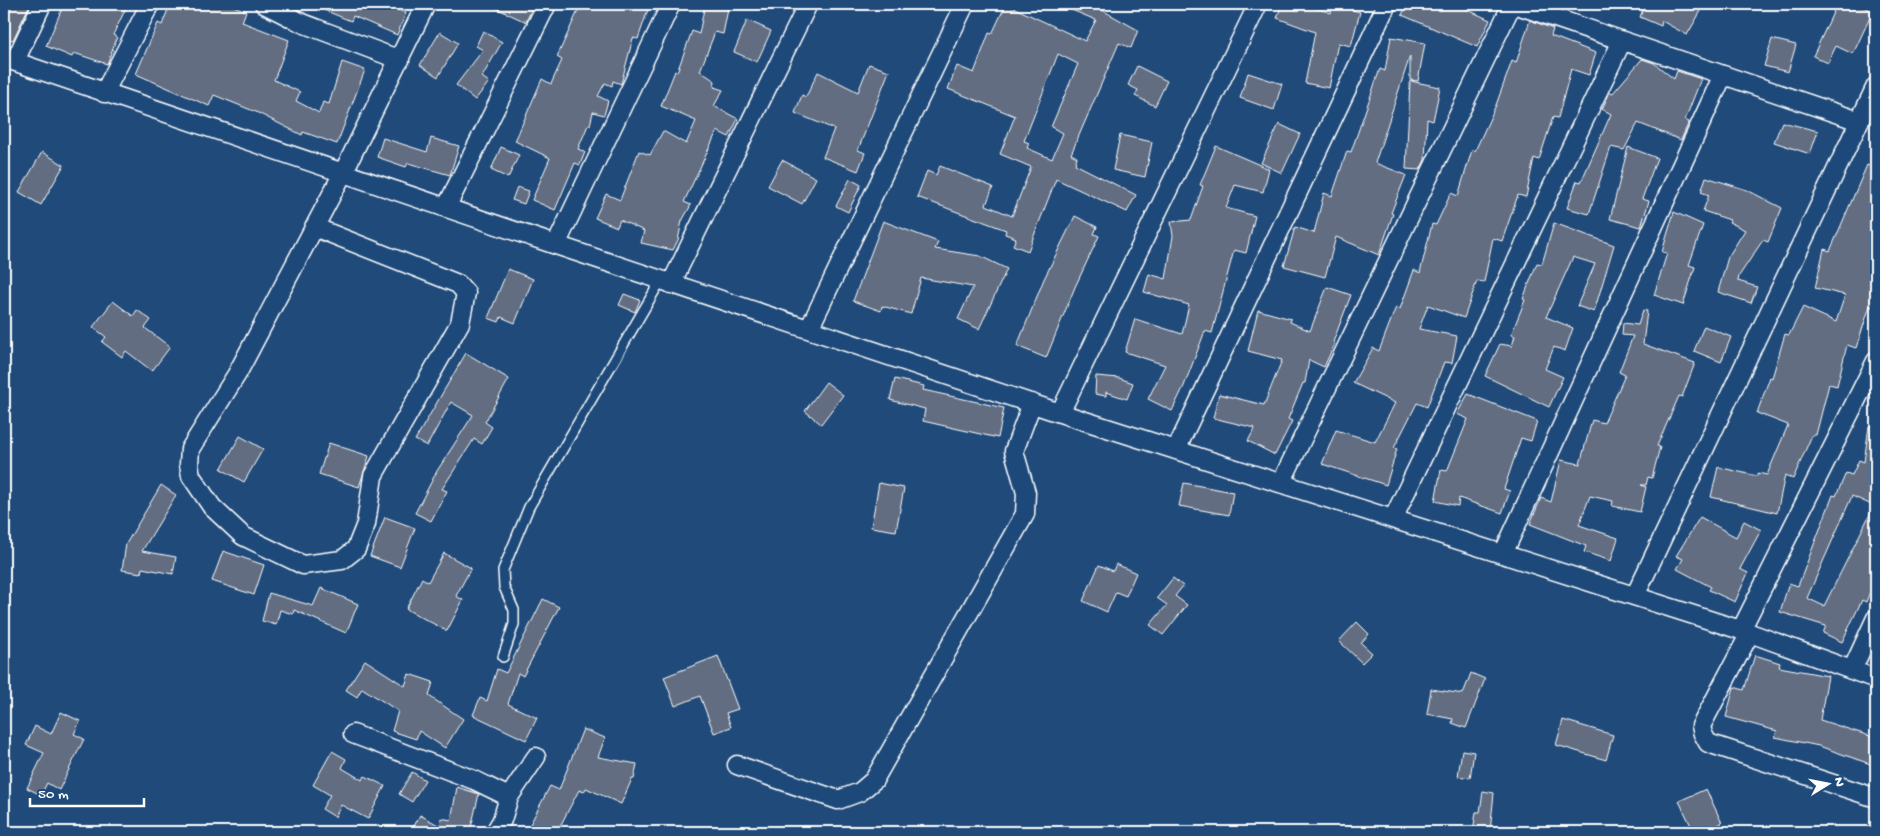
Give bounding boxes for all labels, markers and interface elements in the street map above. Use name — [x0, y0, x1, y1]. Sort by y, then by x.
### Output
north arrow — [1802, 758, 1852, 808]
scale bar — [30, 776, 144, 808]
text: N — [1829, 776, 1848, 788]
text: 50 m — [38, 786, 69, 804]

